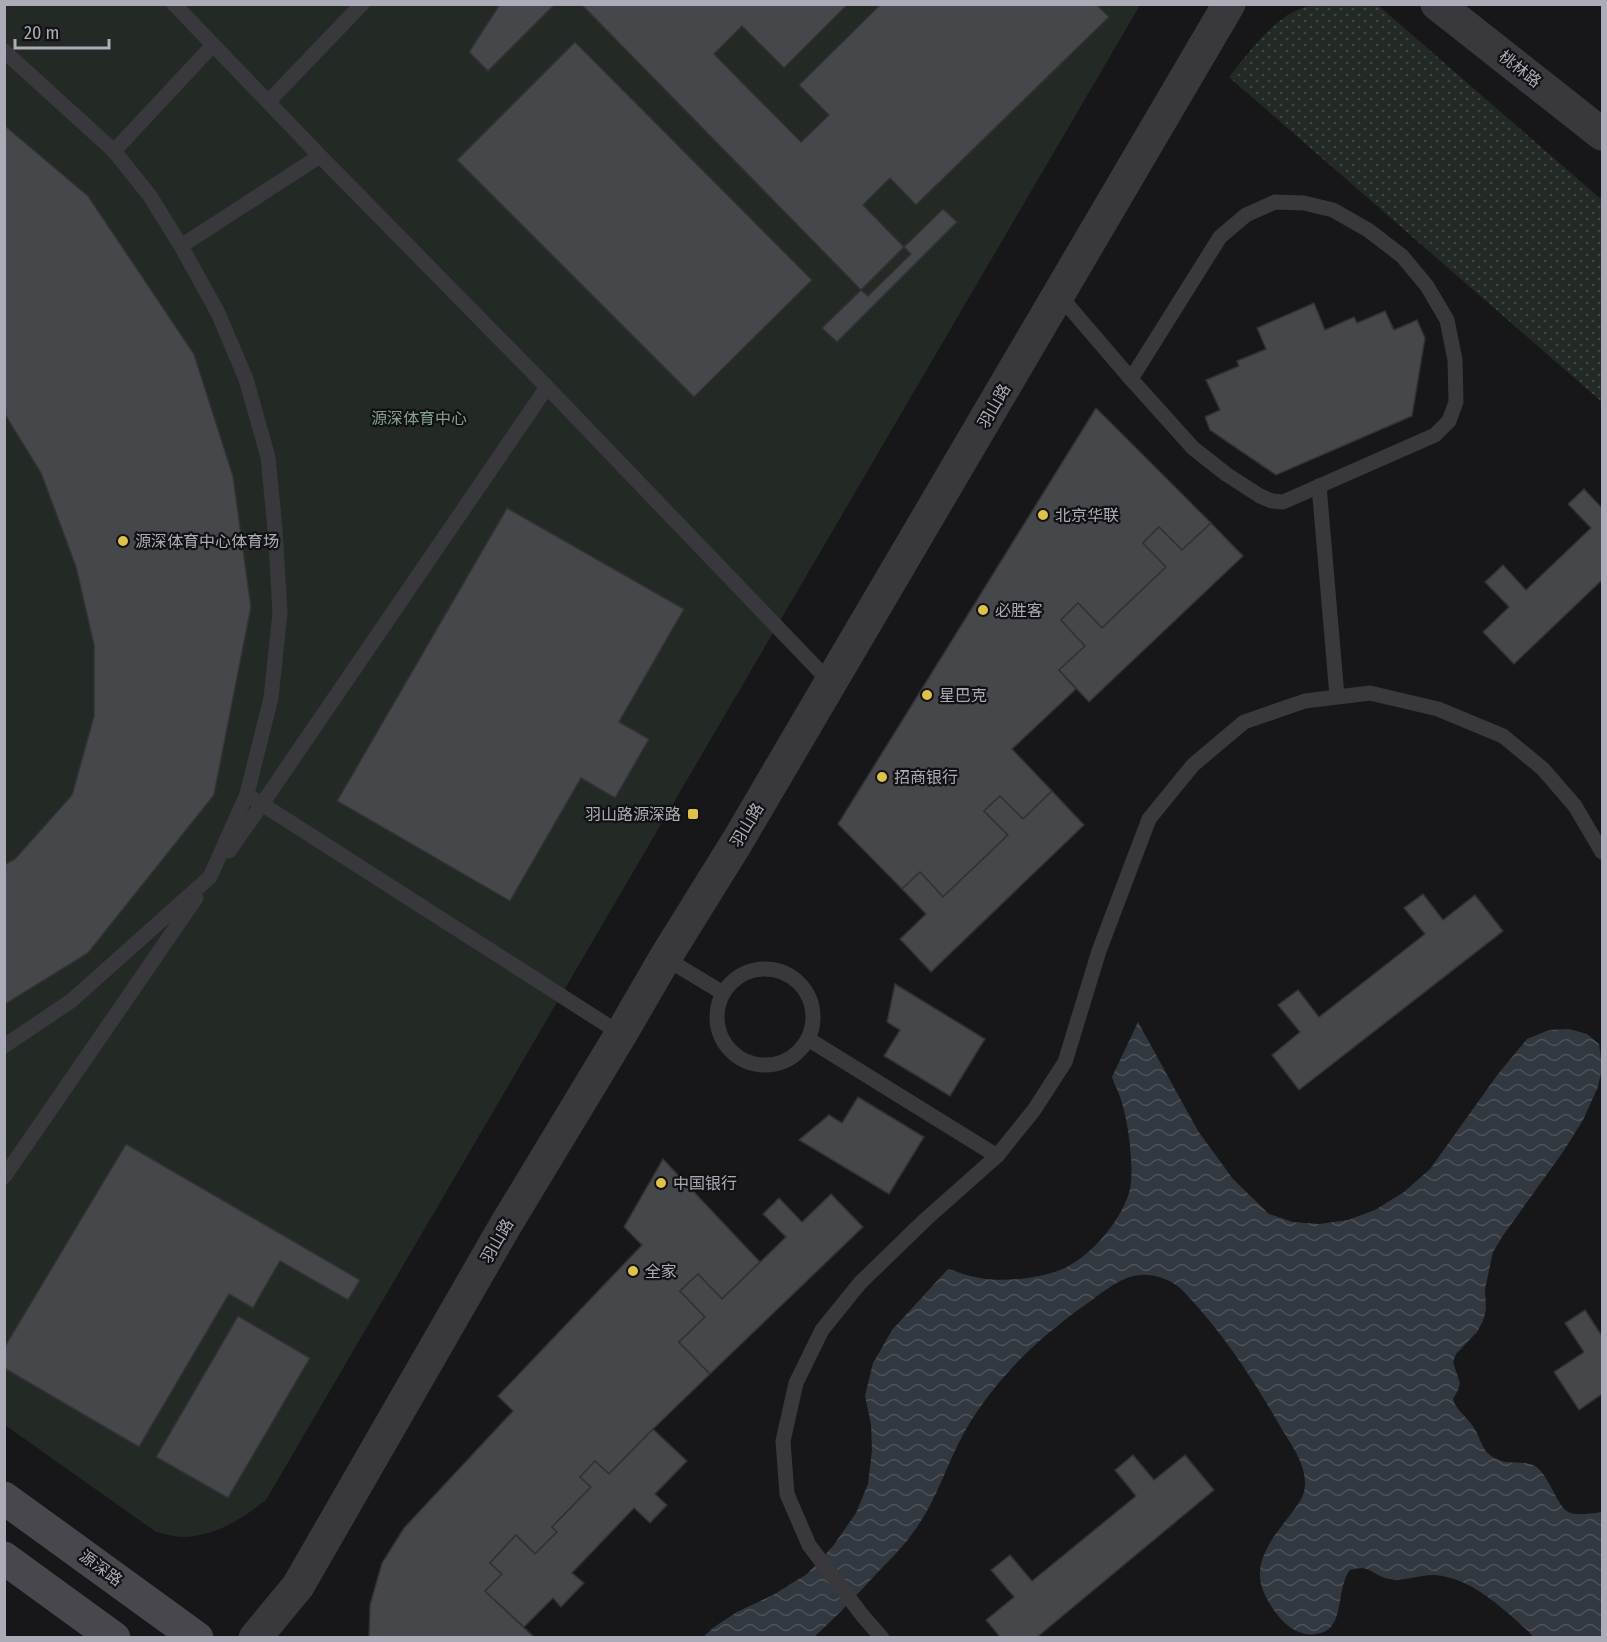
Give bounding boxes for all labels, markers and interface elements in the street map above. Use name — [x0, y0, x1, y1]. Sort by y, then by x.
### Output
scale bar — [15, 12, 110, 50]
text: 20 m — [24, 22, 59, 44]
street label: 桃林路 — [1495, 47, 1545, 91]
street label: 羽山路 — [974, 380, 1014, 432]
park label: 源深体育中心 — [371, 409, 467, 428]
place label: 北京华联 — [1055, 506, 1119, 525]
marker: 北京华联 — [1036, 508, 1050, 522]
place label: 源深体育中心体育场 — [135, 532, 279, 551]
marker: 源深体育中心体育场 — [116, 534, 130, 548]
place label: 必胜客 — [995, 601, 1043, 620]
marker: 必胜客 — [976, 603, 990, 617]
place label: 星巴克 — [939, 686, 987, 705]
marker: 星巴克 — [920, 688, 934, 702]
place label: 招商银行 — [894, 768, 958, 787]
marker: 招商银行 — [875, 770, 889, 784]
street label: 羽山路 — [726, 800, 768, 850]
place label: 羽山路源深路 — [585, 805, 681, 824]
marker: 羽山路源深路 — [686, 807, 700, 821]
place label: 中国银行 — [673, 1174, 737, 1193]
marker: 中国银行 — [654, 1176, 668, 1190]
street label: 羽山路 — [477, 1215, 517, 1267]
place label: 全家 — [645, 1262, 677, 1281]
marker: 全家 — [626, 1264, 640, 1278]
street label: 源深路 — [76, 1546, 126, 1590]

